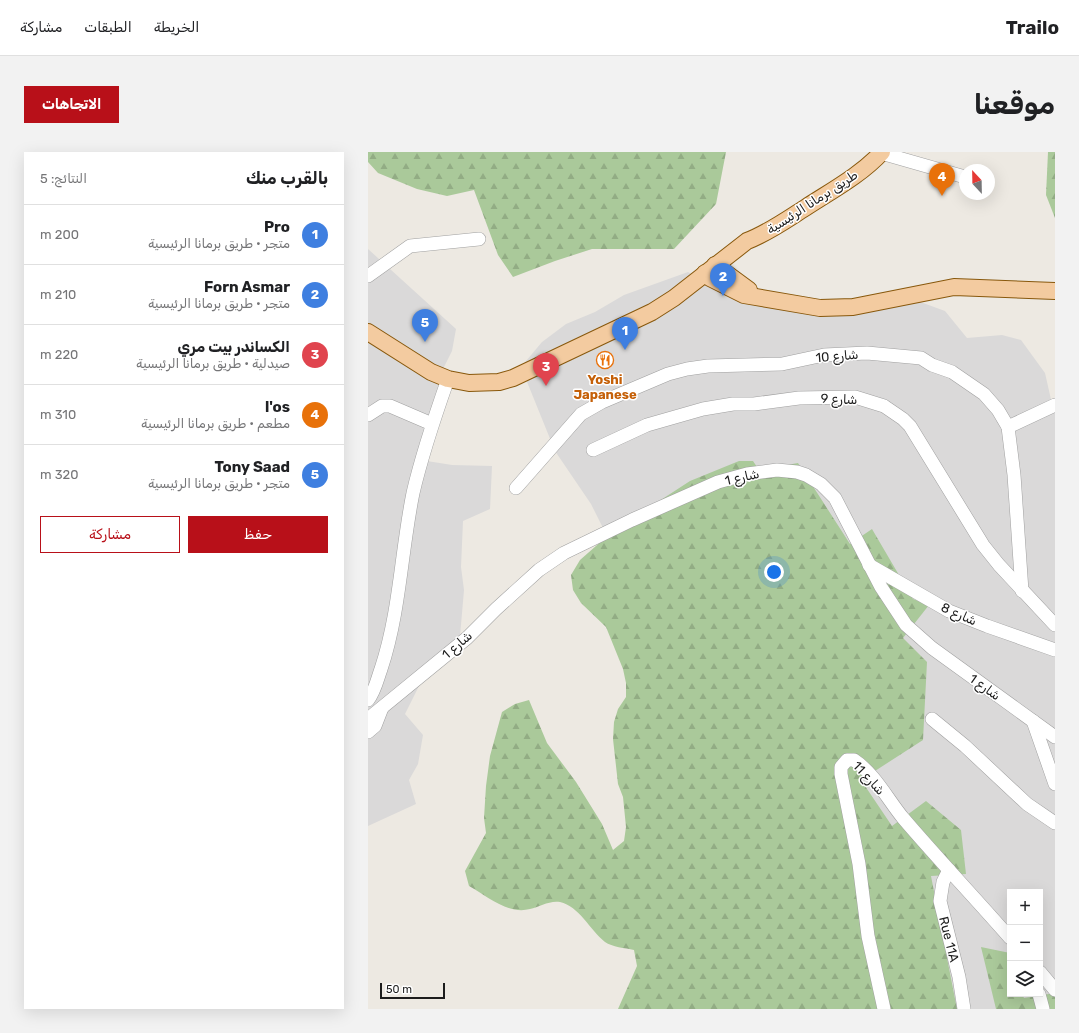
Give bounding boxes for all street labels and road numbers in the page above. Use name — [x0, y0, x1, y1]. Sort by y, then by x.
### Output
street label: طريق برمانا الرئيسية — [764, 167, 861, 238]
street label: شارع 10 — [815, 347, 859, 367]
street label: شارع 9 — [820, 391, 858, 409]
street label: شارع 1 — [723, 466, 761, 490]
street label: شارع 8 — [938, 600, 979, 630]
street label: شارع 1 — [439, 628, 476, 664]
street label: شارع 1 — [965, 671, 1003, 705]
street label: شارع 11 — [848, 758, 888, 799]
street label: Rue 11A — [937, 915, 963, 964]

